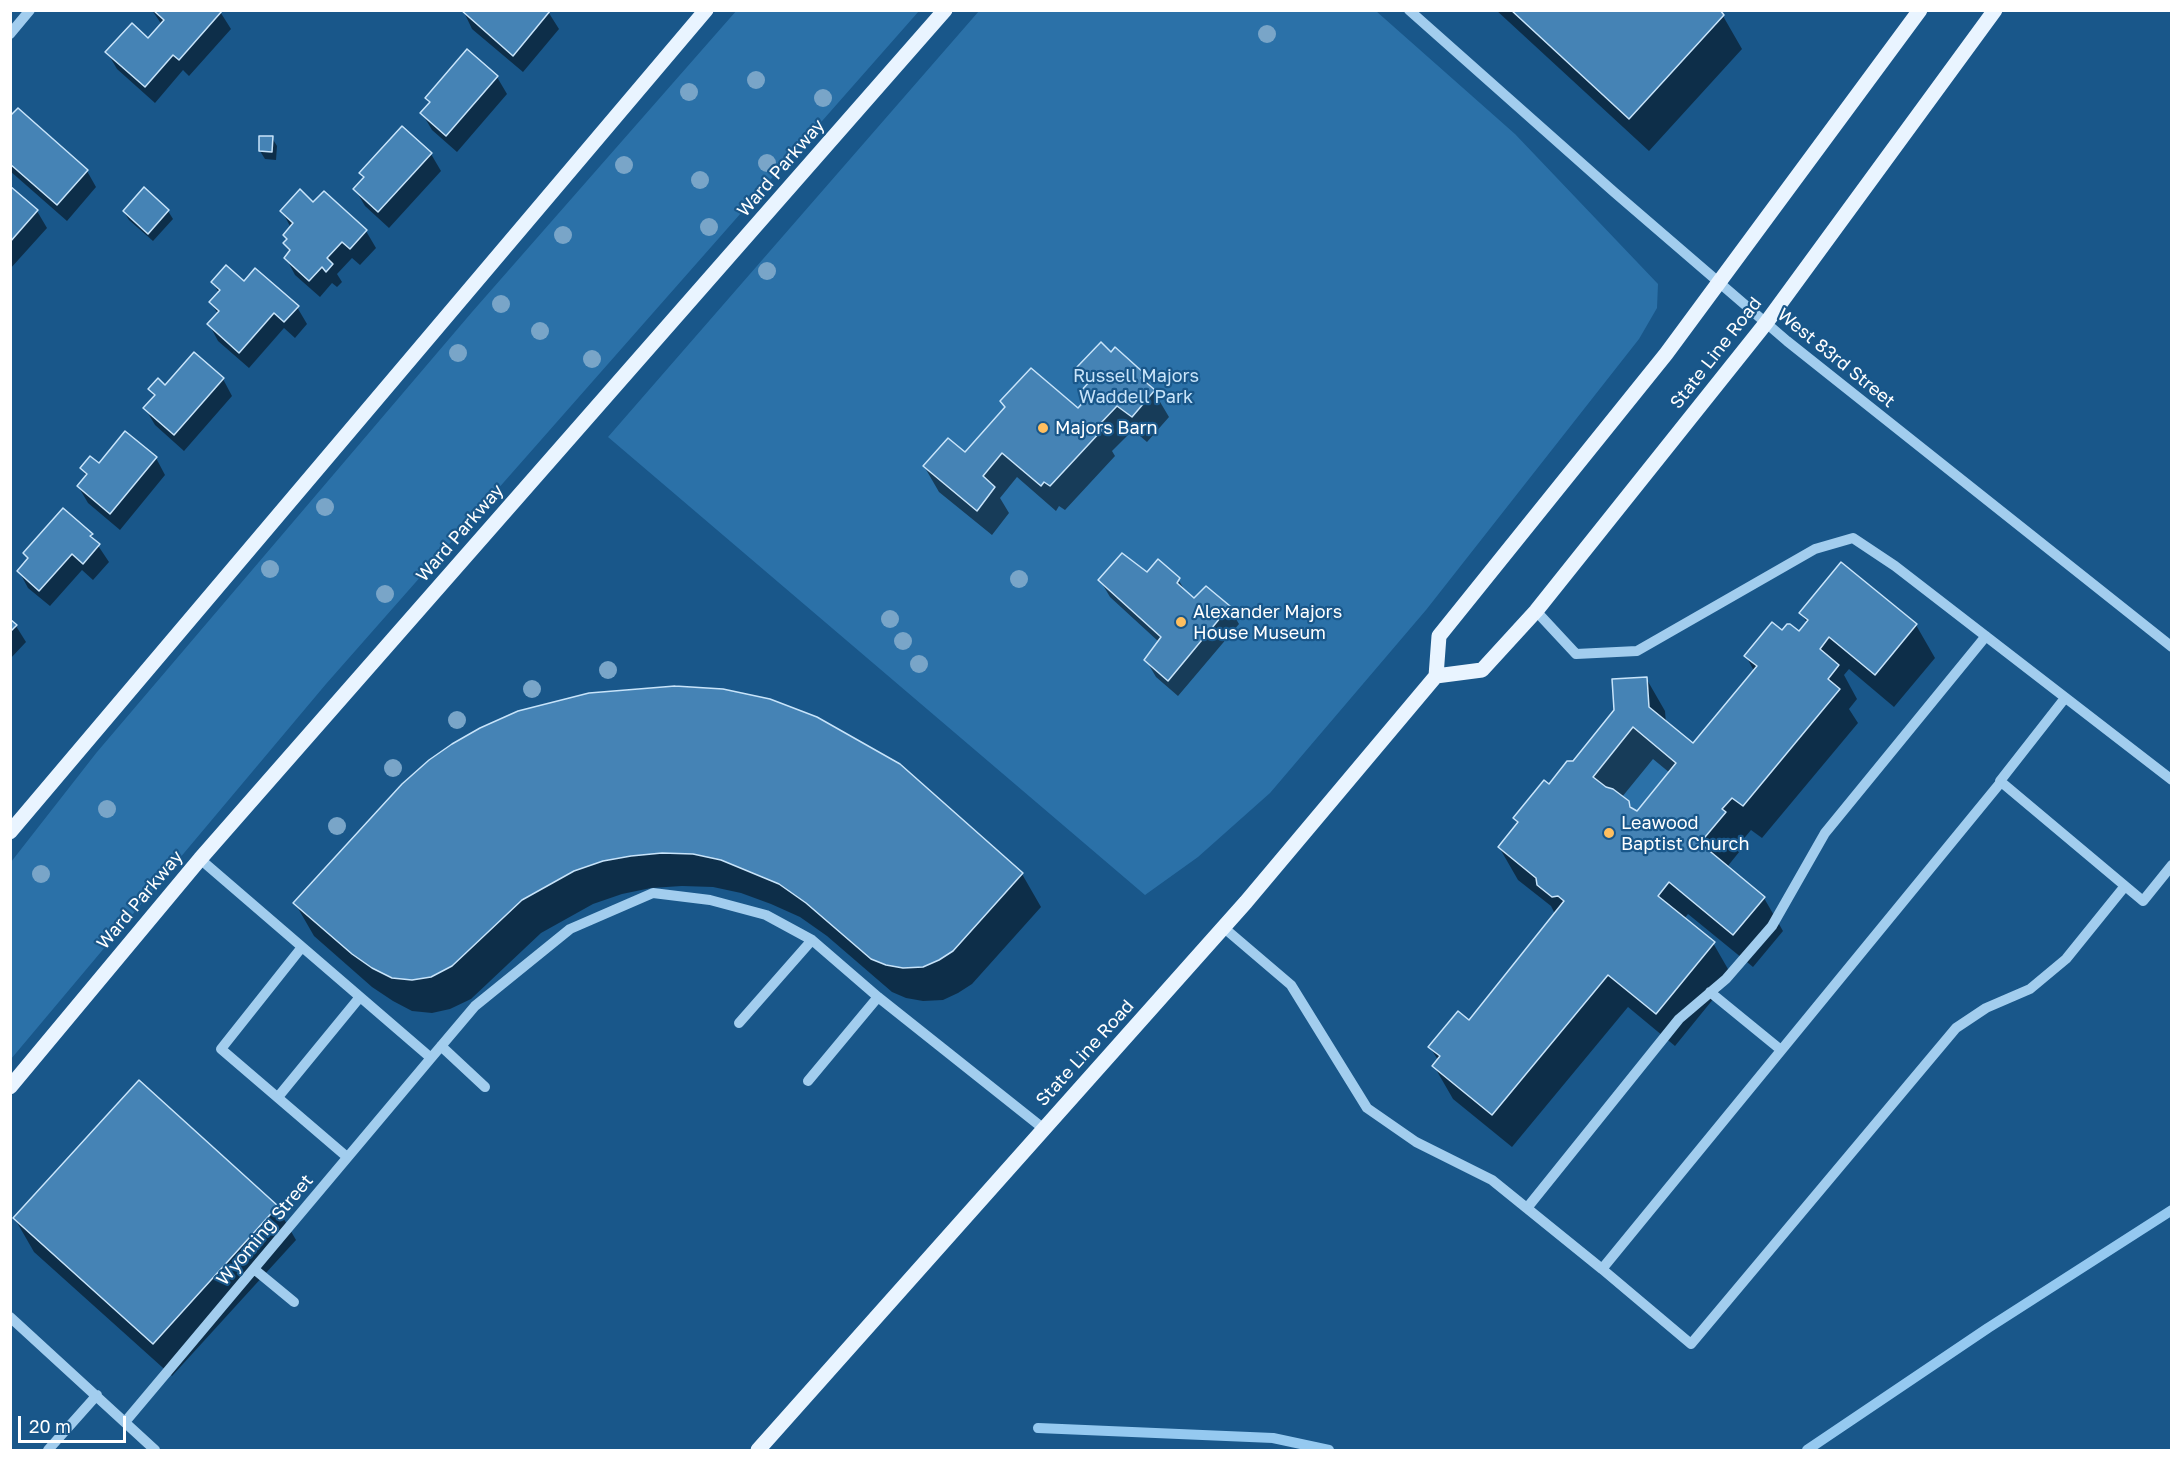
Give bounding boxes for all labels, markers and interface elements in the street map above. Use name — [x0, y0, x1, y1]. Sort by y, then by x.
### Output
street label: Ward Parkway — [733, 115, 829, 221]
street label: State Line Road — [1666, 293, 1766, 413]
street label: West 83rd Street — [1773, 304, 1899, 412]
park label: Russell Majors Waddell Park — [1073, 365, 1199, 407]
place label: Majors Barn — [1055, 417, 1158, 439]
marker: Majors Barn — [1036, 421, 1050, 435]
street label: Ward Parkway — [412, 480, 508, 586]
place label: Alexander Majors House Museum — [1193, 601, 1342, 644]
marker: Alexander Majors House Museum — [1174, 615, 1188, 629]
place label: Leawood Baptist Church — [1621, 812, 1749, 854]
marker: Leawood Baptist Church — [1602, 826, 1616, 840]
street label: Ward Parkway — [92, 846, 188, 954]
street label: State Line Road — [1032, 995, 1138, 1111]
street label: Wyoming Street — [212, 1170, 318, 1290]
scale bar — [21, 1404, 129, 1442]
text: 20 m — [29, 1415, 71, 1437]

